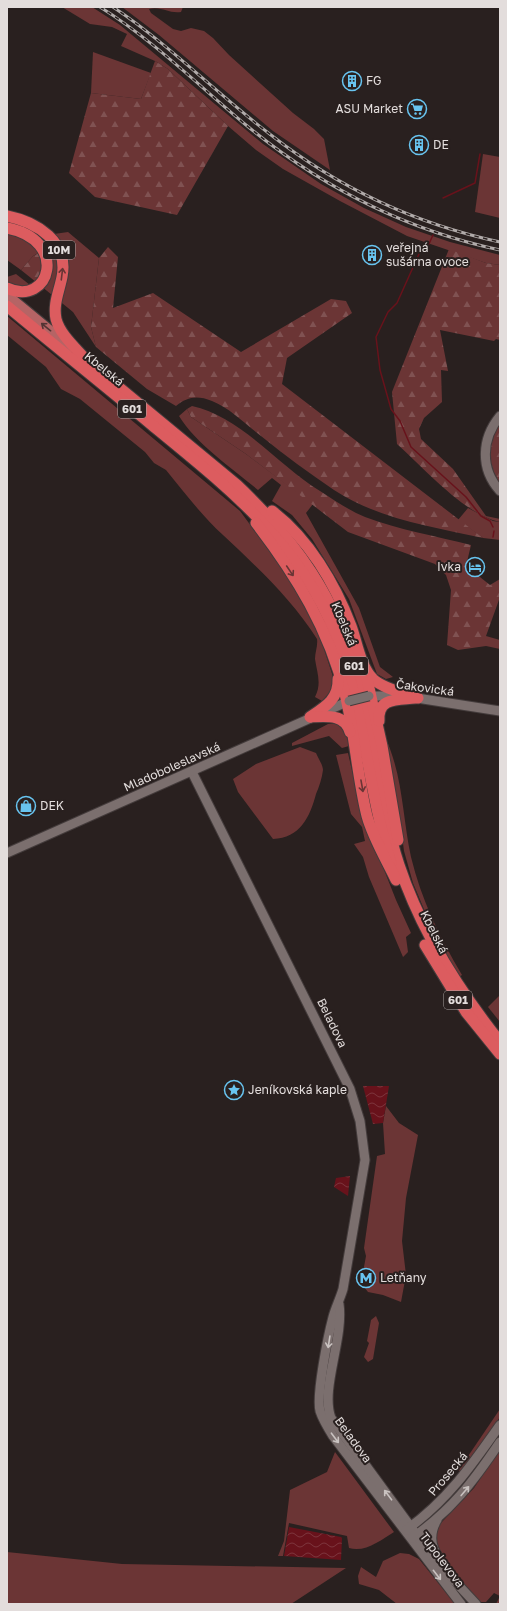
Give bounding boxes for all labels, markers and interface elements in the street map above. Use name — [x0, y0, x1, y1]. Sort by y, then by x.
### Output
building icon: FG — [341, 70, 363, 92]
place label: FG — [366, 73, 382, 88]
supermarket icon: ASU Market — [406, 98, 428, 120]
place label: ASU Market — [336, 101, 403, 116]
building icon: DE — [408, 134, 430, 156]
place label: DE — [433, 137, 449, 152]
place label: veřejná sušárna ovoce — [386, 240, 469, 269]
road number: 10M — [43, 241, 75, 259]
building icon: veřejná sušárna ovoce — [361, 244, 383, 266]
one-way arrow — [58, 268, 66, 281]
one-way arrow — [40, 322, 51, 331]
street label: Kbelská — [82, 348, 127, 389]
road number: 601 — [118, 400, 146, 418]
hotel icon: Ivka — [464, 556, 486, 578]
place label: Ivka — [437, 559, 461, 574]
one-way arrow — [287, 565, 295, 577]
street label: Kbelská — [329, 600, 360, 648]
road number: 601 — [340, 657, 368, 675]
street label: Čakovická — [395, 676, 455, 699]
street label: Mladoboleslavská — [121, 739, 222, 795]
one-way arrow — [358, 779, 366, 792]
shop icon: DEK — [15, 795, 37, 817]
place label: DEK — [40, 798, 64, 813]
street label: Kbelská — [417, 908, 452, 956]
road number: 601 — [444, 991, 472, 1009]
street label: Beladova — [314, 996, 351, 1050]
place icon: Jeníkovská kaple — [223, 1079, 245, 1101]
place label: Jeníkovská kaple — [248, 1082, 347, 1097]
metro station icon: Letňany — [355, 1267, 377, 1289]
place label: Letňany — [380, 1270, 427, 1285]
one-way arrow — [324, 1335, 332, 1348]
street label: Beladova — [332, 1414, 375, 1466]
one-way arrow — [331, 1433, 339, 1444]
street label: Prosecká — [425, 1449, 470, 1499]
one-way arrow — [460, 1486, 469, 1496]
one-way arrow — [384, 1489, 392, 1500]
street label: Tupolevova — [417, 1529, 468, 1590]
one-way arrow — [433, 1570, 442, 1581]

